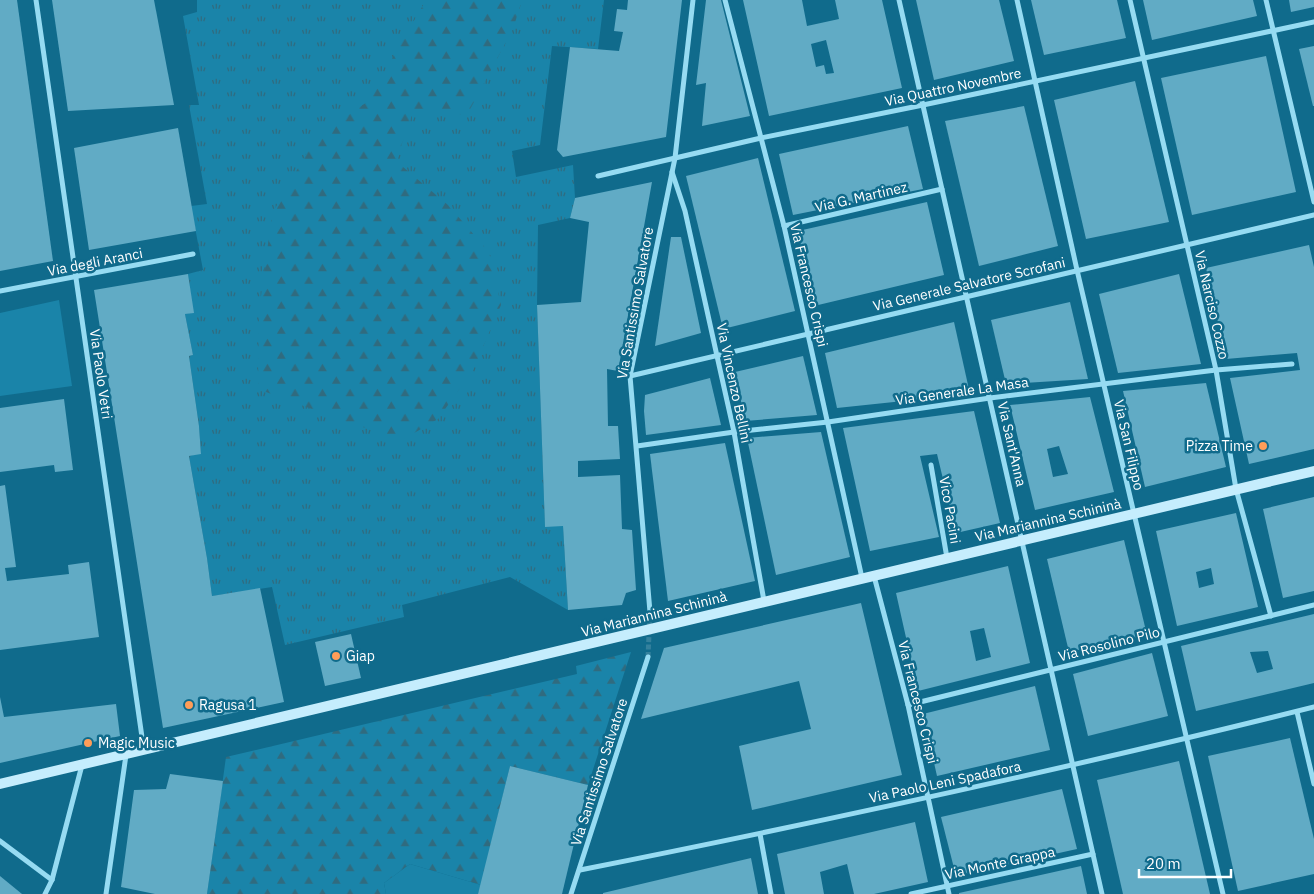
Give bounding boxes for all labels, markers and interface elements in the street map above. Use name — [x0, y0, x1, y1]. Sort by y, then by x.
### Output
street label: Via Quattro Novembre — [883, 64, 1023, 110]
street label: Via G. Martinez — [813, 178, 909, 216]
street label: Via Francesco Crispi — [786, 221, 832, 349]
street label: Via Santissimo Salvatore — [613, 225, 657, 380]
street label: Via degli Aranci — [46, 244, 144, 280]
street label: Via Narciso Cozzo — [1191, 249, 1233, 361]
street label: Via Generale Salvatore Scrofani — [871, 253, 1067, 315]
street label: Via Vincenzo Bellini — [712, 321, 756, 445]
street label: Via Paolo Vetri — [86, 328, 116, 420]
street label: Via Generale La Masa — [894, 373, 1030, 409]
street label: Via San Filippo — [1110, 398, 1148, 492]
street label: Via Sant'Anna — [994, 400, 1031, 489]
place label: Pizza Time — [1186, 437, 1253, 455]
marker: Pizza Time — [1257, 440, 1269, 452]
street label: Vico Pacini — [935, 475, 965, 545]
street label: Via Mariannina Schininà — [973, 494, 1123, 546]
street label: Via Mariannina Schininà — [579, 587, 729, 641]
street label: Via Rosolino Pilo — [1056, 623, 1162, 665]
street label: Via Francesco Crispi — [894, 639, 942, 765]
place label: Giap — [346, 647, 375, 665]
marker: Giap — [330, 650, 342, 662]
place label: Ragusa 1 — [199, 696, 257, 714]
street label: Via Santissimo Salvatore — [567, 696, 631, 848]
marker: Ragusa 1 — [183, 699, 195, 711]
place label: Magic Music — [98, 734, 175, 752]
marker: Magic Music — [82, 737, 94, 749]
street label: Via Paolo Leni Spadafora — [867, 757, 1023, 807]
street label: Via Monte Grappa — [943, 842, 1057, 883]
scale bar — [1139, 846, 1232, 878]
text: 20 m — [1146, 854, 1181, 873]

